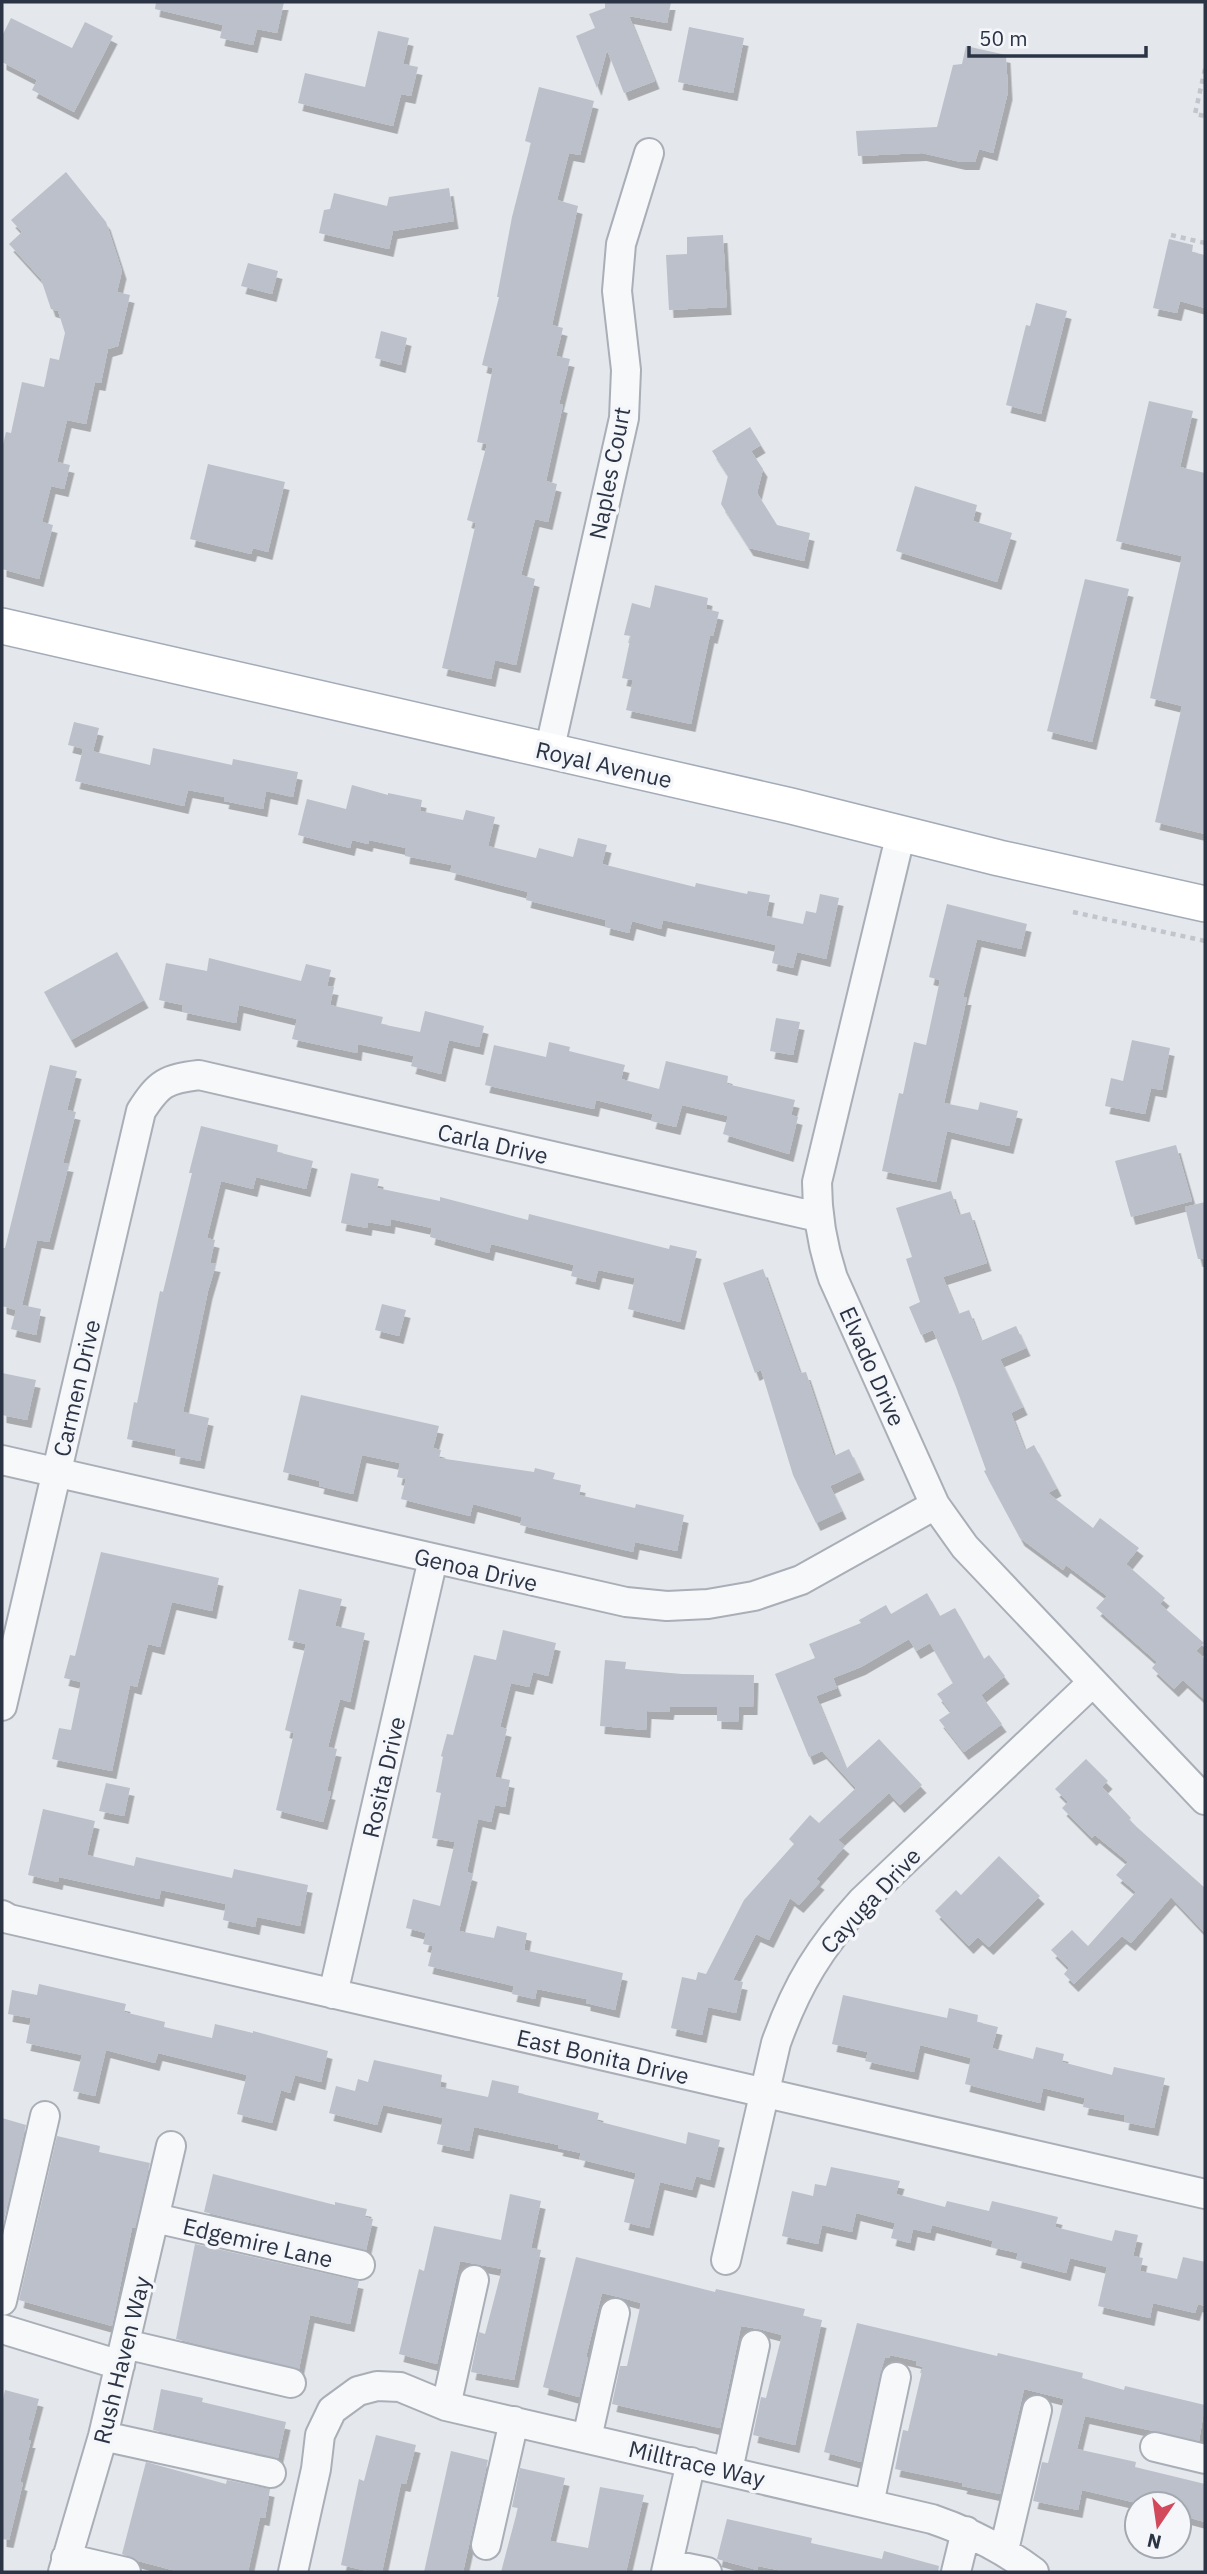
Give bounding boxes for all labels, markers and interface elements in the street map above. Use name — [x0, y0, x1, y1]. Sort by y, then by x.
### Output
scale bar — [969, 14, 1146, 58]
text: 50 m — [979, 24, 1028, 52]
street label: Naples Court — [581, 404, 637, 542]
street label: Royal Avenue — [533, 734, 675, 794]
street label: Carla Drive — [435, 1116, 551, 1170]
street label: Elvado Drive — [833, 1301, 913, 1431]
street label: Carmen Drive — [46, 1317, 106, 1459]
street label: Genoa Drive — [411, 1540, 541, 1598]
street label: Rosita Drive — [355, 1714, 411, 1840]
street label: Cayuga Drive — [813, 1841, 927, 1959]
street label: East Bonita Drive — [514, 2022, 692, 2090]
street label: Edgemire Lane — [180, 2210, 336, 2274]
street label: Rush Haven Way — [86, 2272, 156, 2447]
street label: Milltrace Way — [626, 2433, 769, 2493]
north arrow — [1123, 2490, 1193, 2560]
text: N — [1145, 2528, 1164, 2555]

